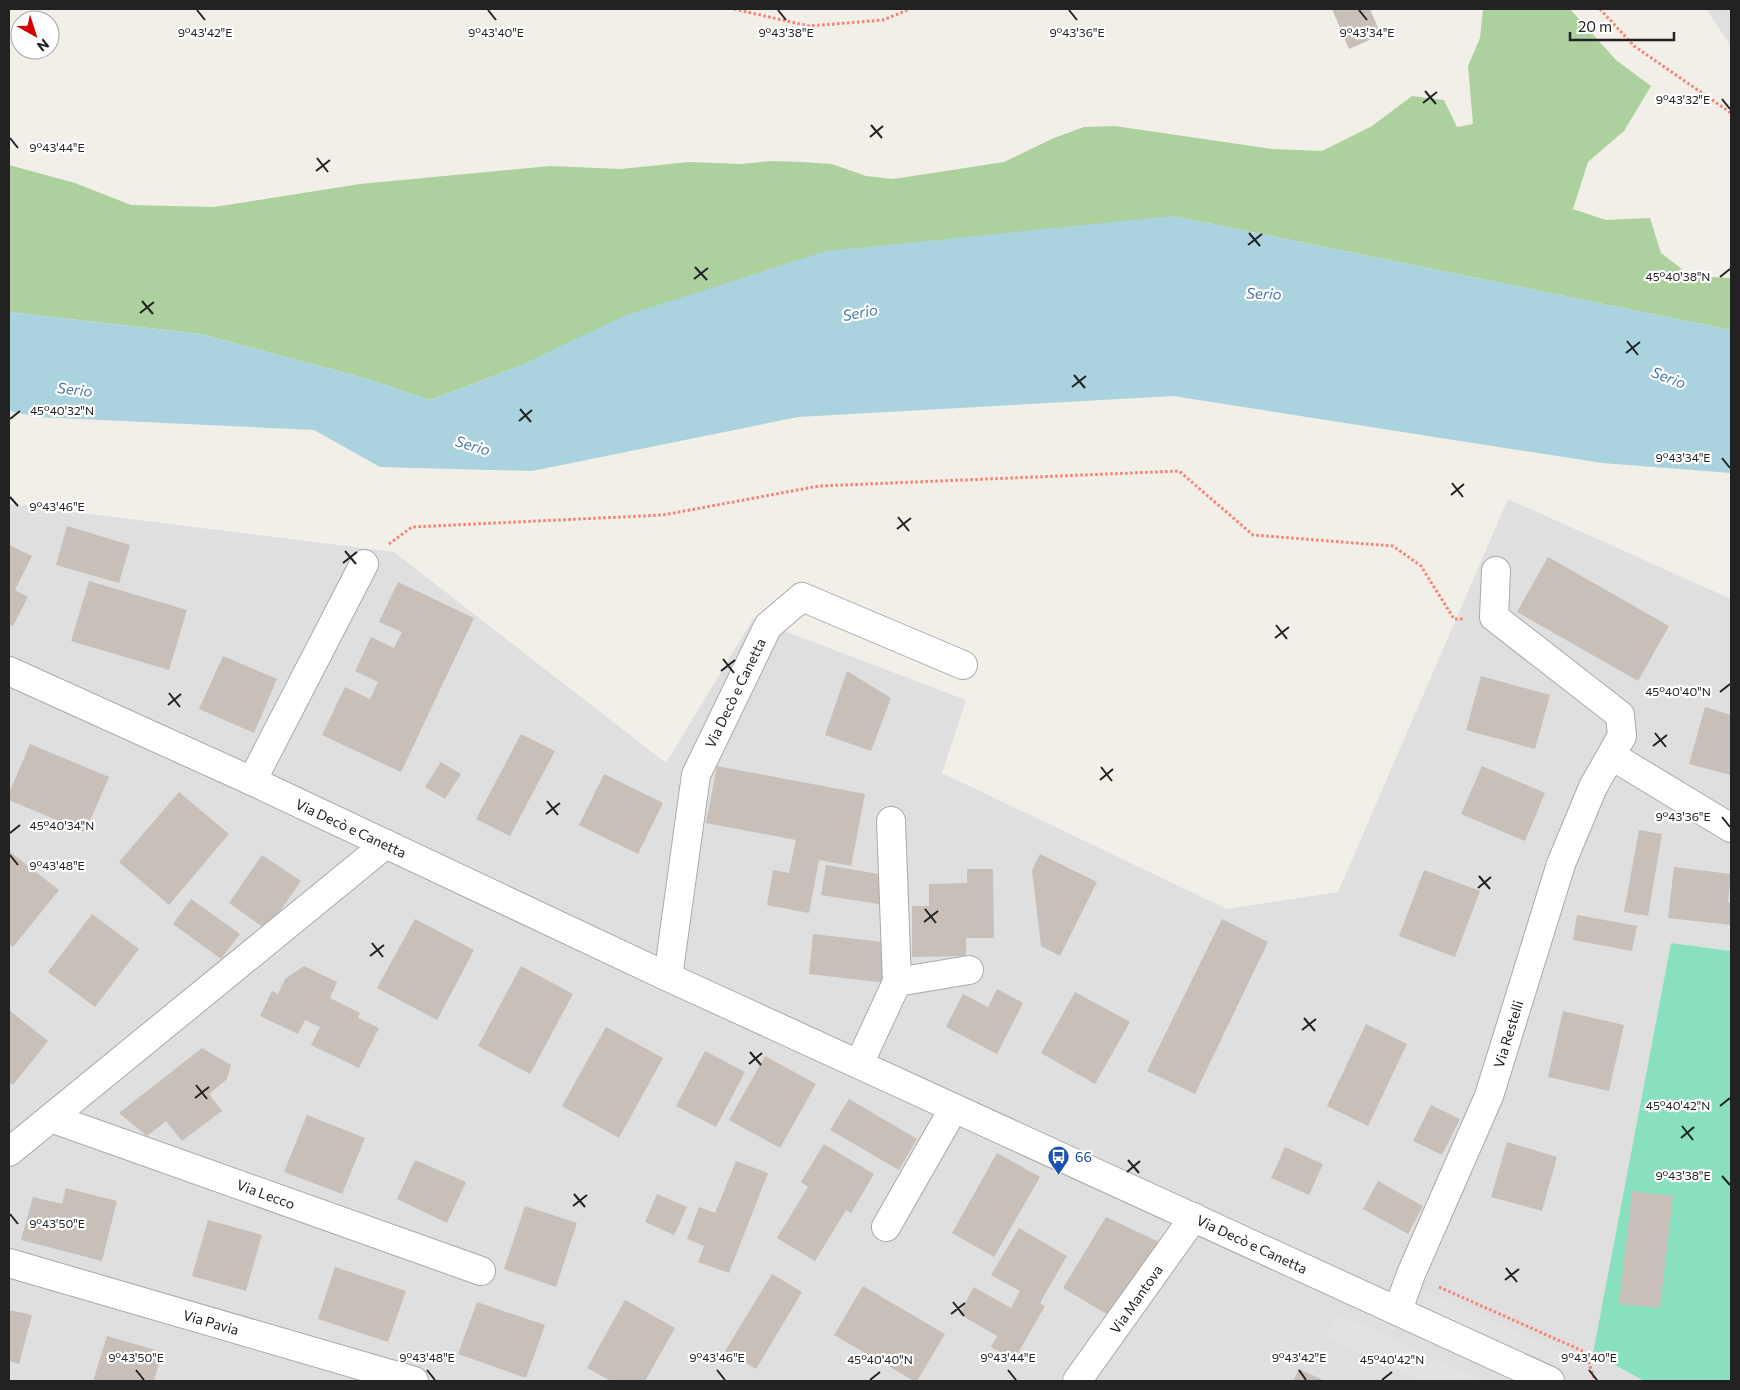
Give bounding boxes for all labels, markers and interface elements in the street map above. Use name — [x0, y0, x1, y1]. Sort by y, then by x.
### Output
north arrow — [10, 10, 60, 60]
scale bar — [1570, 10, 1674, 42]
text: 20 m — [1578, 17, 1612, 35]
text: 9°43'42"E — [178, 25, 232, 39]
text: 9°43'40"E — [468, 25, 524, 39]
text: 9°43'38"E — [758, 25, 814, 39]
text: 9°43'36"E — [1049, 25, 1105, 39]
text: 9°43'34"E — [1339, 25, 1395, 39]
text: N — [34, 36, 53, 55]
text: 9°43'32"E — [1656, 92, 1710, 106]
text: 9°43'44"E — [29, 140, 85, 154]
text: 45°40'38"N — [1646, 269, 1710, 283]
water label: Serio — [1246, 283, 1282, 303]
water label: Serio — [841, 300, 879, 324]
water label: Serio — [1649, 362, 1689, 392]
water label: Serio — [56, 378, 94, 400]
text: 45°40'32"N — [30, 403, 94, 417]
water label: Serio — [453, 431, 493, 459]
text: 9°43'34"E — [1655, 450, 1711, 464]
text: 9°43'46"E — [29, 499, 85, 513]
street label: Via Decò e Canetta — [701, 635, 769, 751]
text: 45°40'40"N — [1645, 684, 1711, 698]
street label: Via Decò e Canetta — [293, 795, 409, 861]
text: 9°43'36"E — [1655, 809, 1711, 823]
text: 45°40'34"N — [30, 818, 94, 832]
text: 9°43'48"E — [29, 858, 85, 872]
street label: Via Restelli — [1490, 998, 1526, 1070]
text: 45°40'42"N — [1646, 1098, 1710, 1112]
bus stop icon: 66 — [1047, 1144, 1071, 1175]
place label: 66 — [1075, 1148, 1092, 1165]
text: 9°43'38"E — [1655, 1168, 1711, 1182]
street label: Via Lecco — [235, 1176, 297, 1212]
street label: Via Decò e Canetta — [1194, 1211, 1310, 1277]
text: 9°43'50"E — [29, 1216, 85, 1230]
street label: Via Mantova — [1106, 1261, 1166, 1337]
street label: Via Pavia — [181, 1306, 241, 1338]
text: 9°43'50"E — [108, 1350, 164, 1364]
text: 9°43'48"E — [399, 1350, 455, 1364]
text: 9°43'46"E — [689, 1350, 745, 1364]
text: 9°43'44"E — [980, 1350, 1036, 1364]
text: 9°43'42"E — [1272, 1350, 1326, 1364]
text: 9°43'40"E — [1561, 1350, 1617, 1364]
text: 45°40'40"N — [847, 1352, 913, 1366]
text: 45°40'42"N — [1360, 1352, 1424, 1366]

